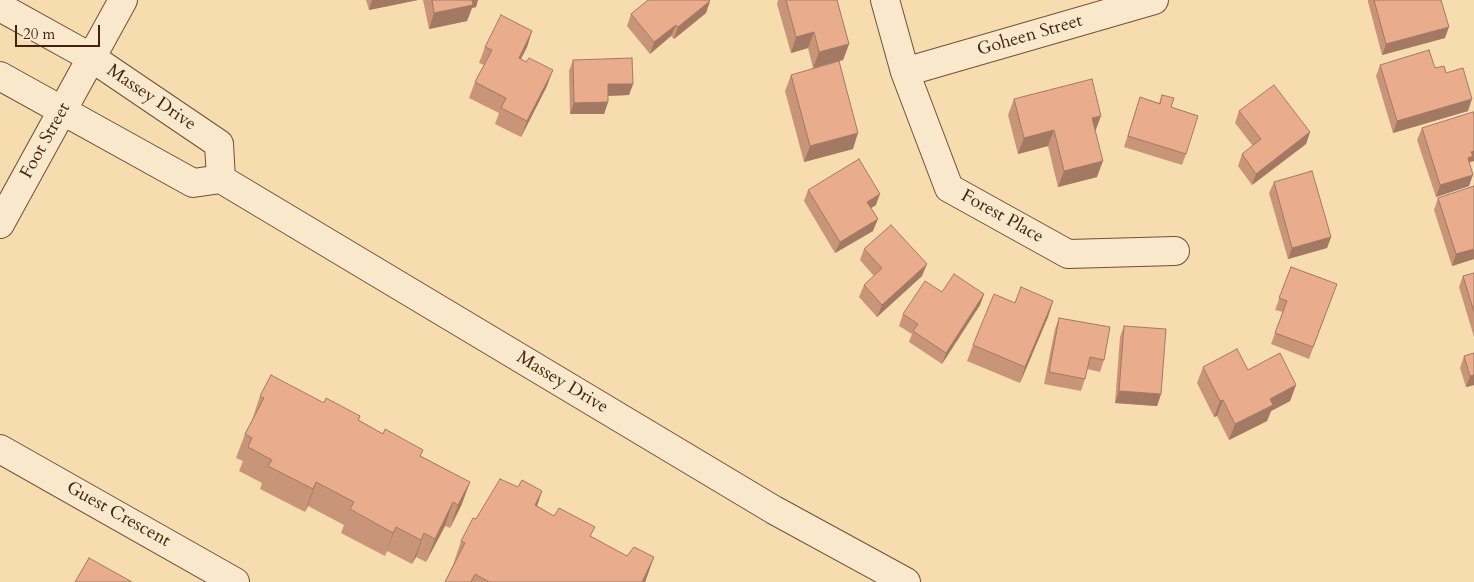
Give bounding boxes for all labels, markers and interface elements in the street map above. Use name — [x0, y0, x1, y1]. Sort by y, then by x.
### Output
street label: Goheen Street — [975, 11, 1085, 61]
scale bar — [18, 15, 102, 47]
text: 20 m — [23, 24, 55, 44]
street label: Massey Drive — [102, 60, 200, 136]
street label: Foot Street — [16, 99, 76, 183]
street label: Forest Place — [957, 186, 1047, 248]
street label: Massey Drive — [512, 347, 612, 419]
street label: Guest Crescent — [62, 478, 174, 552]

